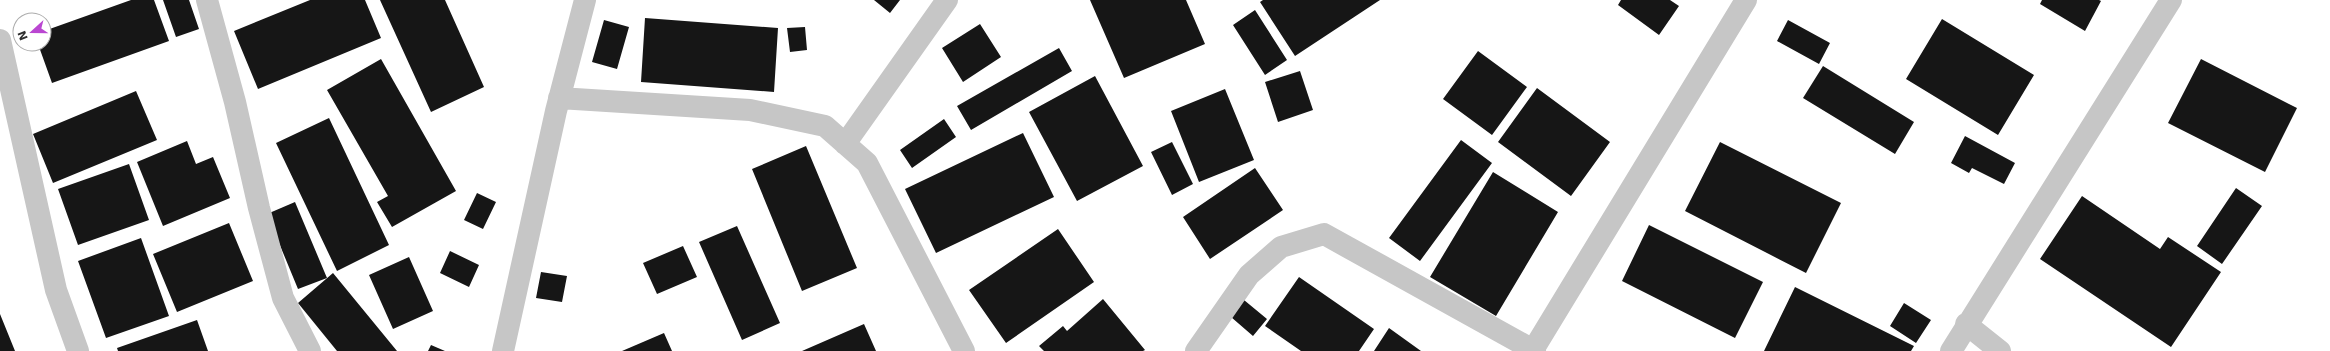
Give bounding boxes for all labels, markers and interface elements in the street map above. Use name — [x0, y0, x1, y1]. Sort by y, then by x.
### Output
north arrow — [12, 12, 52, 52]
text: N — [15, 29, 31, 42]

